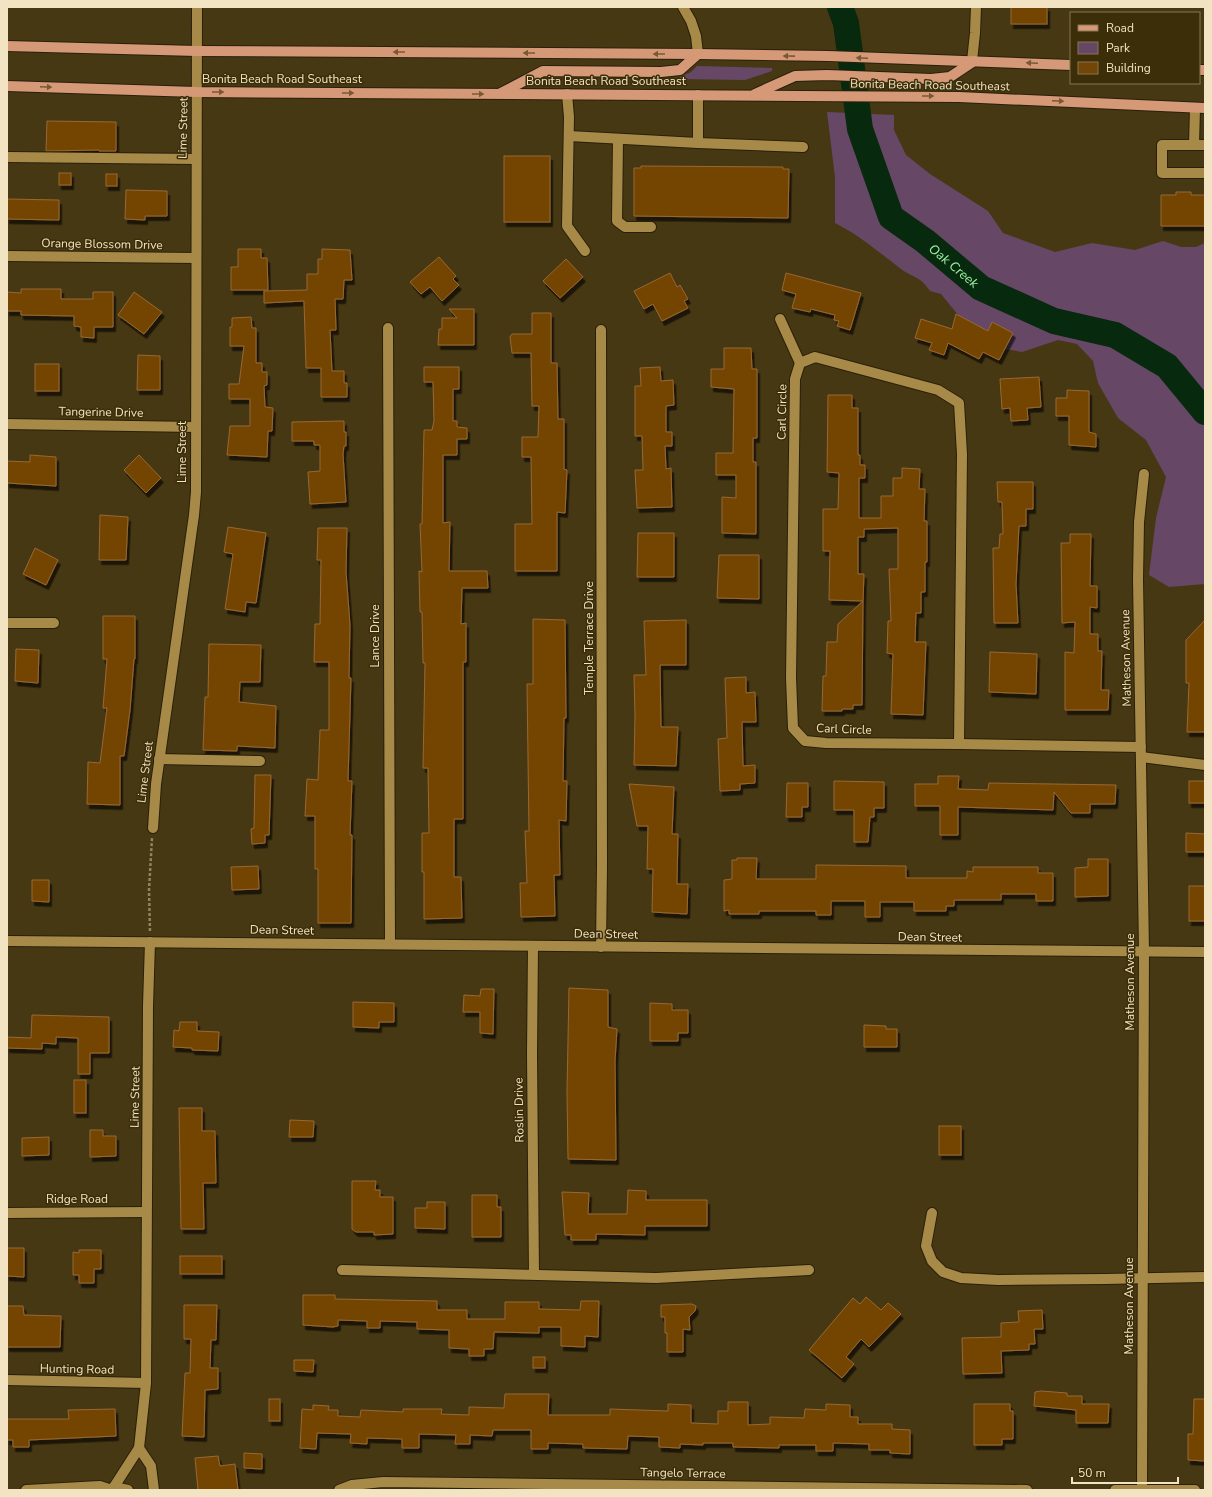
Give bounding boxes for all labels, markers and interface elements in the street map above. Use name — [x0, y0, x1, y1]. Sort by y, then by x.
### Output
legend — [1070, 12, 1200, 84]
text: Road — [1106, 20, 1134, 36]
text: Park — [1106, 40, 1131, 56]
one-way arrow — [393, 49, 405, 56]
one-way arrow — [522, 50, 535, 56]
one-way arrow — [652, 51, 665, 57]
one-way arrow — [782, 53, 795, 59]
one-way arrow — [855, 55, 868, 61]
one-way arrow — [1026, 60, 1038, 67]
text: Building — [1106, 60, 1151, 76]
street label: Bonita Beach Road Southeast — [202, 71, 363, 87]
street label: Bonita Beach Road Southeast — [526, 73, 687, 89]
street label: Bonita Beach Road Southeast — [850, 76, 1011, 94]
one-way arrow — [40, 84, 52, 91]
one-way arrow — [212, 89, 225, 95]
one-way arrow — [342, 90, 355, 96]
one-way arrow — [472, 90, 484, 97]
one-way arrow — [922, 93, 934, 100]
street label: Lime Street — [174, 96, 192, 159]
one-way arrow — [1052, 98, 1064, 105]
street label: Orange Blossom Drive — [41, 235, 163, 253]
water label: Oak Creek — [925, 240, 983, 293]
street label: Carl Circle — [774, 384, 790, 440]
street label: Tangerine Drive — [58, 403, 144, 421]
street label: Lime Street — [174, 420, 190, 483]
street label: Temple Terrace Drive — [581, 581, 597, 695]
street label: Lance Drive — [367, 604, 383, 668]
street label: Matheson Avenue — [1117, 609, 1135, 707]
street label: Carl Circle — [816, 720, 872, 738]
street label: Lime Street — [133, 740, 157, 804]
street label: Dean Street — [250, 921, 315, 939]
street label: Dean Street — [574, 925, 639, 943]
street label: Dean Street — [898, 928, 963, 946]
street label: Matheson Avenue — [1122, 933, 1138, 1031]
street label: Lime Street — [126, 1065, 144, 1128]
street label: Roslin Drive — [510, 1077, 528, 1143]
street label: Ridge Road — [46, 1191, 108, 1207]
street label: Matheson Avenue — [1121, 1257, 1137, 1355]
street label: Hunting Road — [40, 1360, 114, 1378]
scale bar — [1072, 1459, 1178, 1485]
street label: Tangelo Terrace — [640, 1464, 726, 1482]
text: 50 m — [1078, 1465, 1106, 1481]

